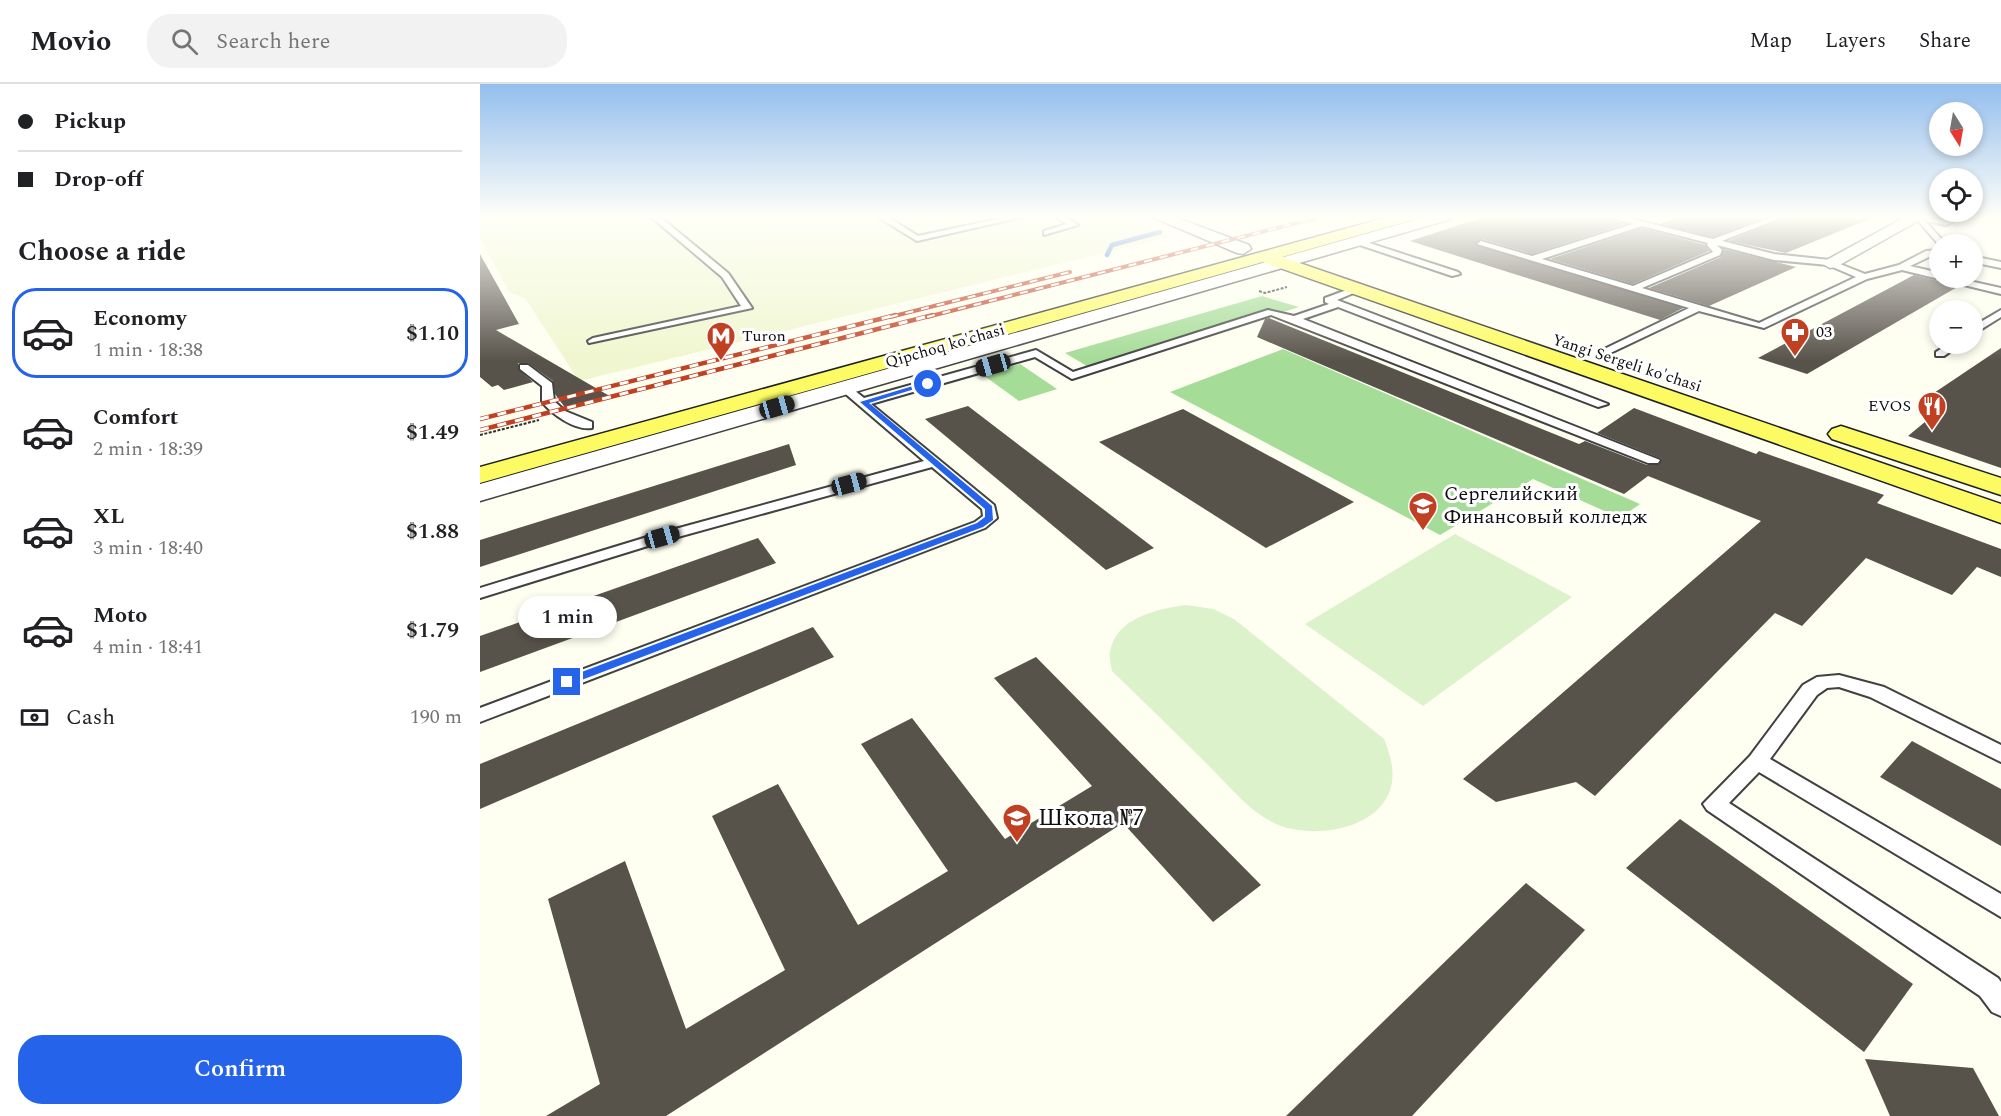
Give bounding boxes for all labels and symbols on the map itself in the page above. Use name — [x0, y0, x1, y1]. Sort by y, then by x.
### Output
north arrow — [1929, 102, 1983, 156]
pharmacy icon: 03 — [1779, 316, 1811, 358]
street label: Qipchoq ko'chasi — [882, 317, 1008, 375]
metro station icon: Turon — [705, 320, 737, 362]
place label: 03 — [1816, 320, 1832, 344]
place label: Turon — [742, 324, 786, 348]
street label: Yangi Sergeli ko'chasi — [1549, 327, 1705, 399]
car — [973, 351, 1013, 379]
route start — [914, 370, 941, 397]
restaurant icon: EVOS — [1916, 390, 1948, 432]
car — [757, 393, 797, 421]
place label: EVOS — [1868, 394, 1911, 418]
car — [829, 471, 869, 497]
place label: Сергелийский Финансовый колледж — [1444, 479, 1648, 532]
school or university icon: Сергелийский Финансовый колледж — [1407, 490, 1439, 532]
car — [642, 523, 682, 551]
callout: 1 min — [518, 595, 616, 637]
route end — [553, 668, 580, 695]
place label: Школа №7 — [1038, 800, 1144, 836]
school or university icon: Школа №7 — [1001, 802, 1033, 844]

